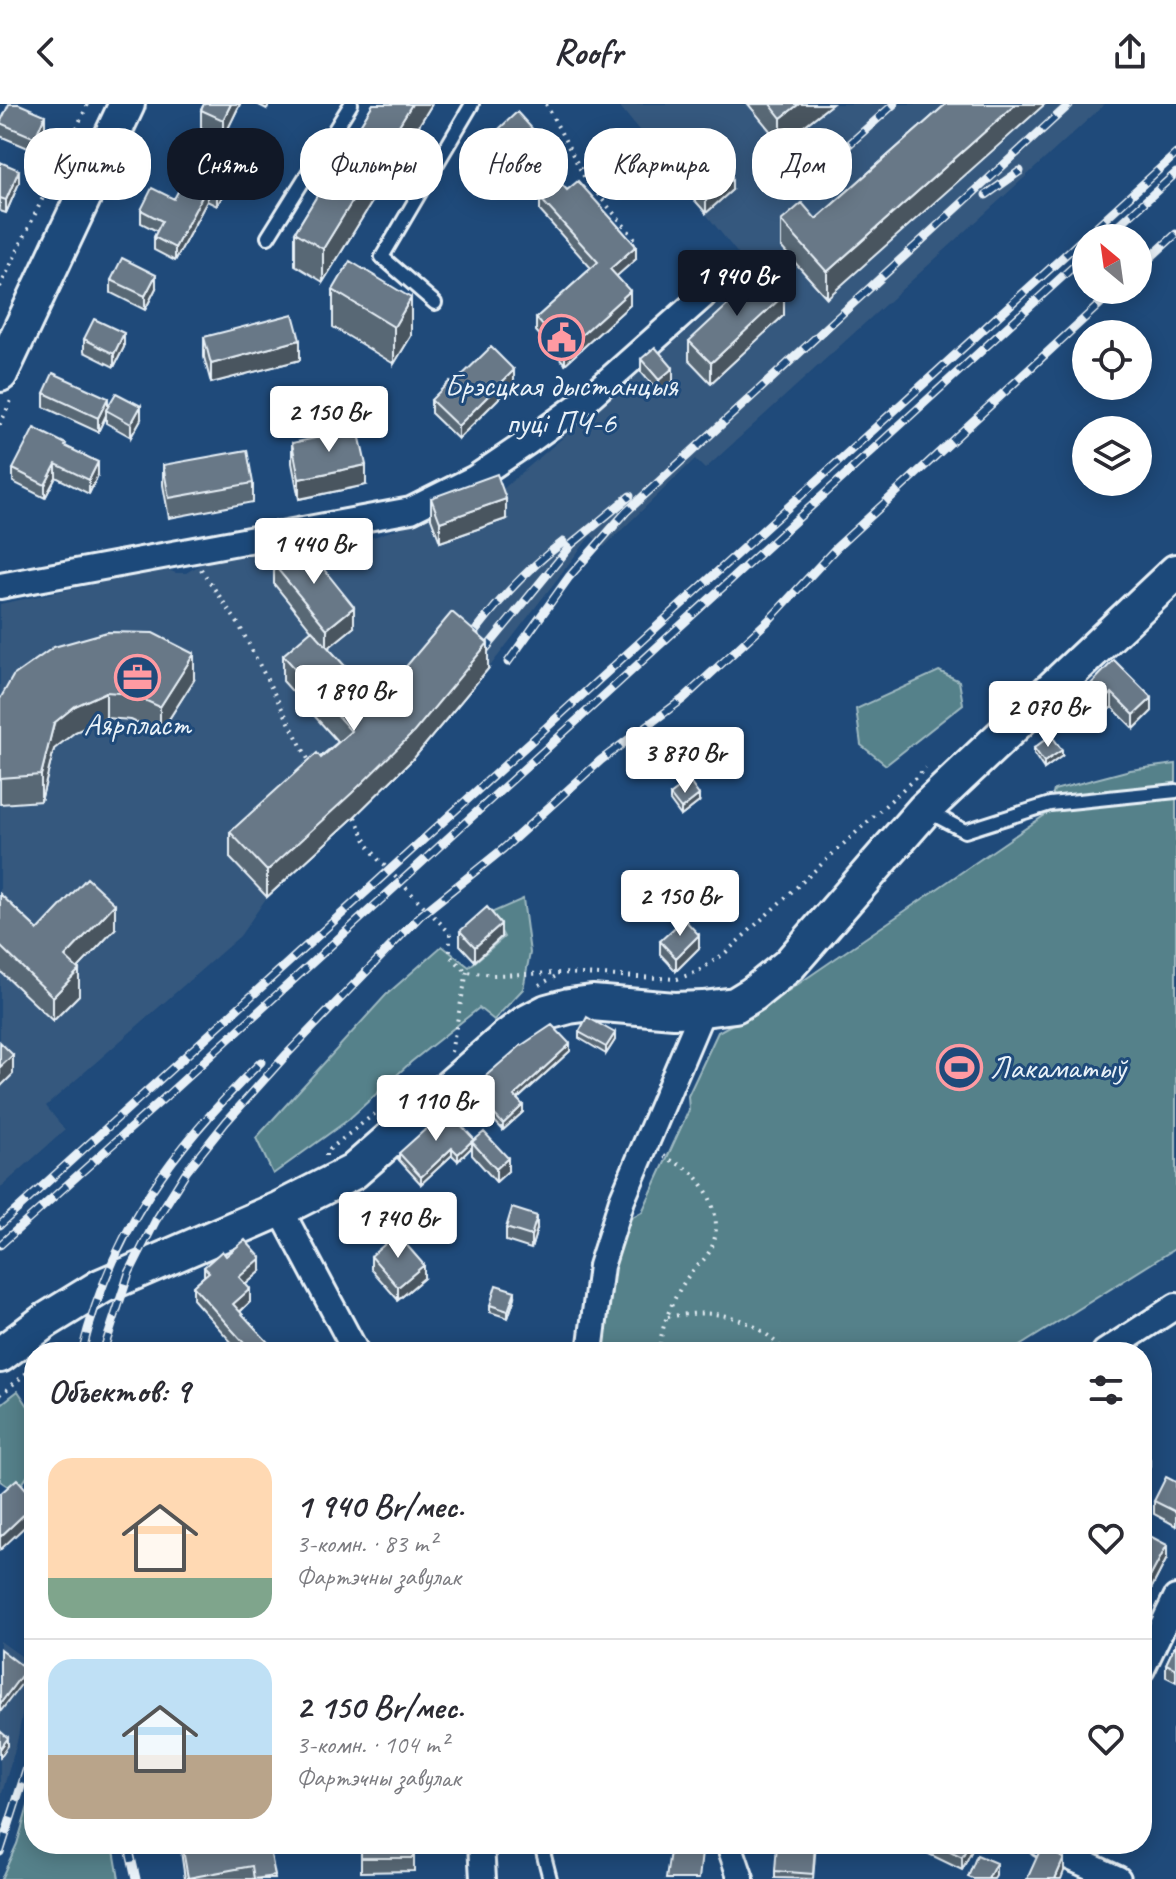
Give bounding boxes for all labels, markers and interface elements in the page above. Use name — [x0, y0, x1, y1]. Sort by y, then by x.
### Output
text: Roofr — [553, 29, 623, 75]
icon: back — [24, 30, 68, 74]
icon: share — [1108, 30, 1152, 74]
chip: Купить — [24, 128, 151, 200]
chip: Снять — [167, 128, 284, 200]
chip: Фильтры — [300, 128, 443, 200]
chip: Новое — [459, 128, 568, 200]
chip: Квартира — [584, 128, 736, 200]
chip: Дом — [752, 128, 852, 200]
north arrow — [1072, 224, 1152, 304]
map controls — [1072, 224, 1152, 496]
pin: 1 940 Br — [654, 250, 820, 318]
text: 1 940 Br — [696, 259, 778, 292]
public building icon: Брэсцкая дыстанцыя пуці ПЧ-6 — [537, 314, 585, 362]
button: locate — [1072, 320, 1152, 400]
place label: Брэсцкая дыстанцыя пуці ПЧ-6 — [444, 365, 679, 443]
pin: 2 150 Br — [246, 386, 412, 454]
text: 2 150 Br — [288, 395, 370, 428]
button: layers — [1072, 416, 1152, 496]
pin: 1 440 Br — [231, 518, 397, 586]
text: 1 440 Br — [273, 527, 355, 560]
office icon: Аярпласт — [113, 653, 161, 701]
pin: 1 890 Br — [271, 665, 437, 733]
text: 1 890 Br — [313, 674, 395, 707]
pin: 2 070 Br — [965, 681, 1131, 749]
text: 2 070 Br — [1007, 690, 1089, 723]
place label: Аярпласт — [83, 704, 193, 745]
pin: 3 870 Br — [602, 727, 768, 795]
text: 3 870 Br — [644, 736, 726, 769]
pin: 2 150 Br — [597, 870, 763, 938]
text: 2 150 Br — [639, 879, 721, 912]
sports icon: Лакаматыў — [935, 1043, 983, 1091]
place label: Лакаматыў — [990, 1047, 1129, 1088]
pin: 1 110 Br — [353, 1075, 519, 1143]
text: 1 110 Br — [395, 1084, 477, 1117]
pin: 1 740 Br — [315, 1192, 481, 1260]
text: 1 740 Br — [357, 1201, 439, 1234]
icon: filters — [1084, 1368, 1128, 1412]
text: Объектов: 9 — [48, 1369, 190, 1412]
text: 1 940 Br/мес. — [296, 1484, 464, 1527]
icon: home — [112, 1490, 208, 1586]
icon: heart — [1084, 1516, 1128, 1560]
text: 3-комн. · 83 m² — [296, 1527, 436, 1560]
text: Фартэчны завулак — [296, 1560, 461, 1593]
text: 2 150 Br/мес. — [296, 1685, 464, 1728]
icon: home — [112, 1691, 208, 1787]
icon: heart — [1084, 1717, 1128, 1761]
text: 3-комн. · 104 m² — [296, 1728, 448, 1761]
text: Фартэчны завулак — [296, 1761, 461, 1794]

